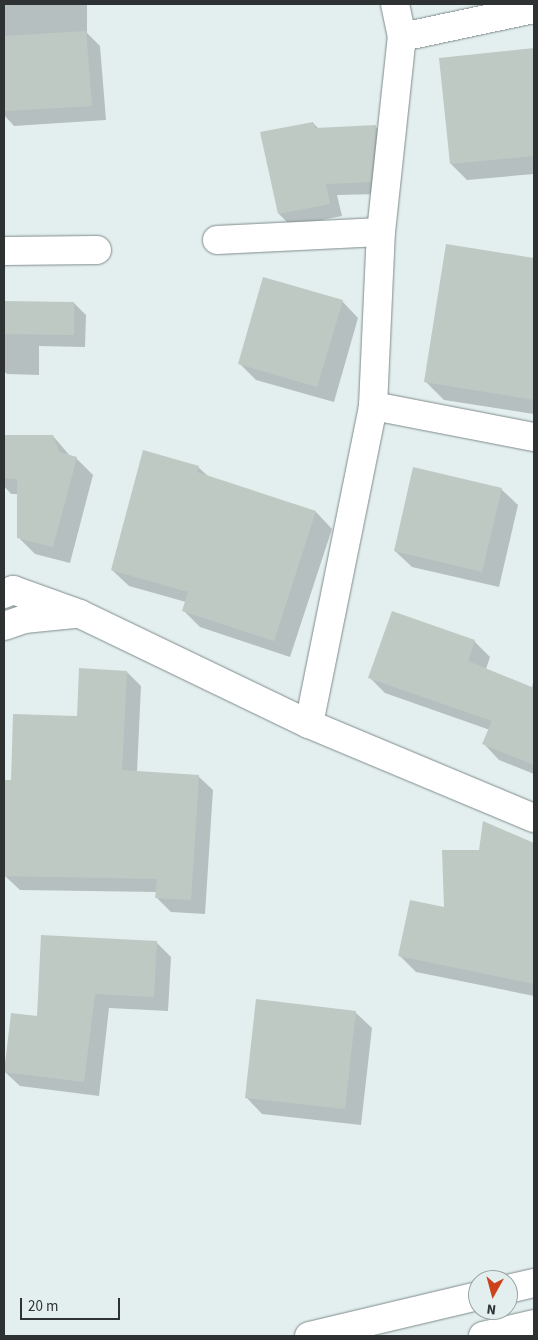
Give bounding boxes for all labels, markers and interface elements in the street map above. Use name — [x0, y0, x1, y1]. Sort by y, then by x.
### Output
north arrow — [468, 1270, 518, 1320]
scale bar — [22, 1288, 122, 1320]
text: 20 m — [28, 1296, 58, 1317]
text: N — [485, 1298, 497, 1319]

